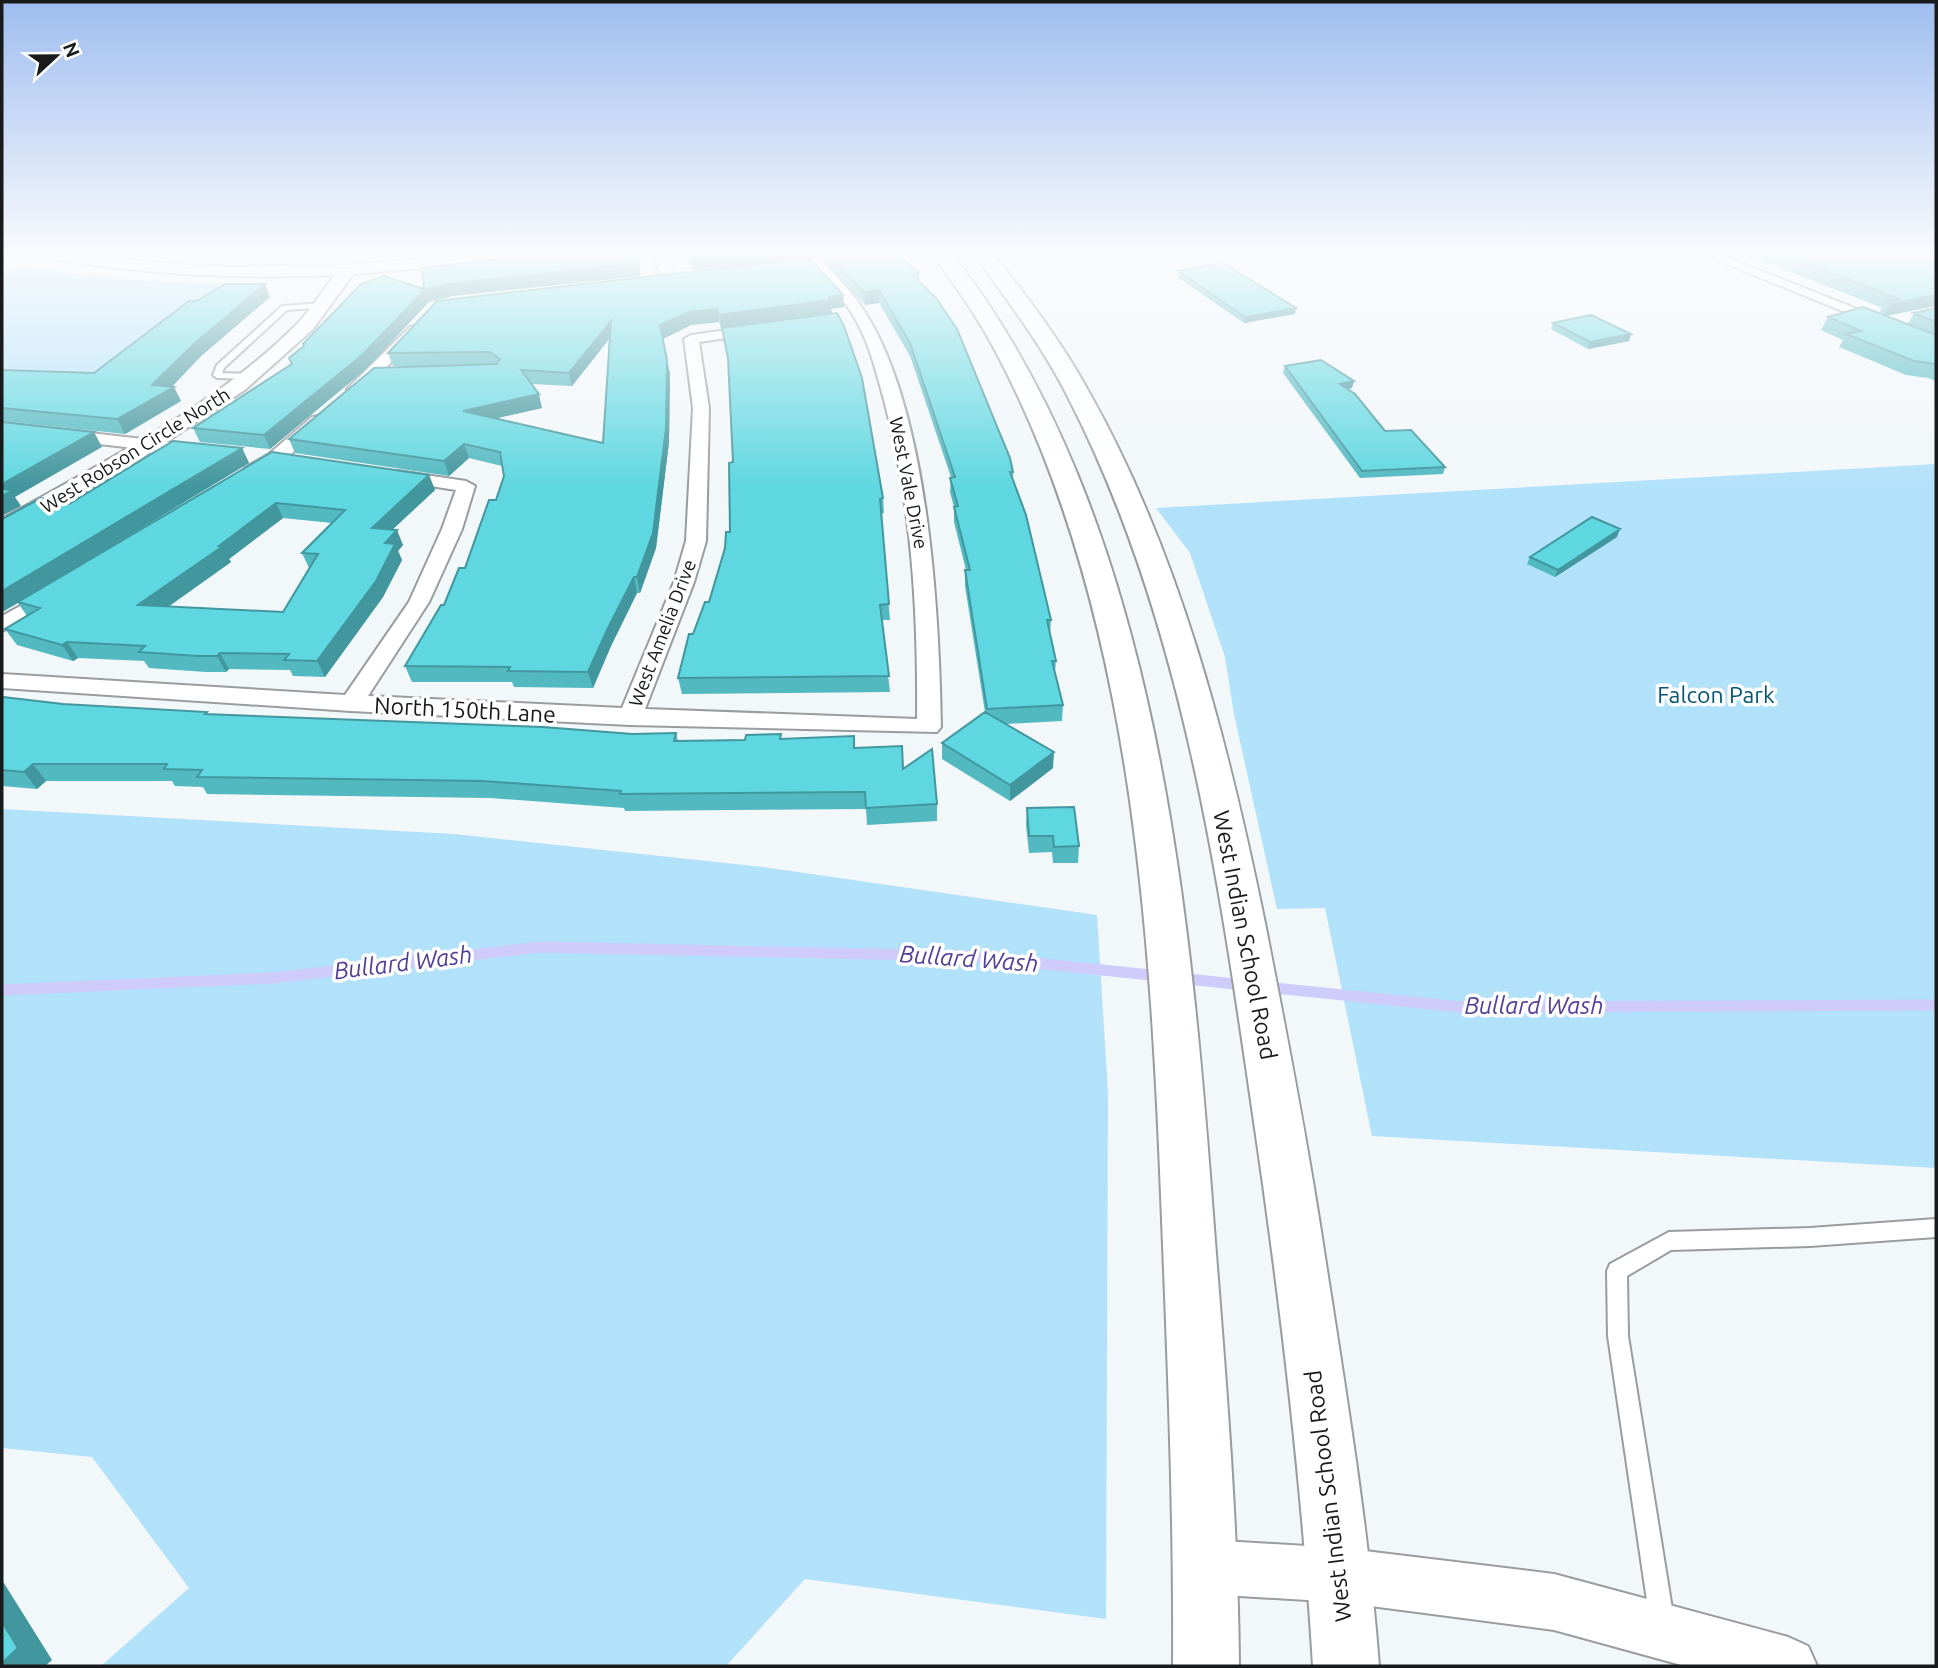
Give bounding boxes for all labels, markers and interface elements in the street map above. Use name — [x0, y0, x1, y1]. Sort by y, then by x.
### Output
north arrow — [21, 21, 91, 91]
text: N — [59, 39, 85, 60]
street label: West Robson Circle North — [36, 383, 234, 517]
street label: West Vale Drive — [885, 415, 933, 551]
street label: West Amelia Drive — [624, 556, 700, 710]
park label: Falcon Park — [1657, 682, 1775, 707]
street label: North 150th Lane — [374, 692, 556, 727]
street label: West Indian School Road — [1209, 808, 1282, 1062]
water label: Bullard Wash — [899, 940, 1039, 977]
water label: Bullard Wash — [332, 941, 474, 984]
water label: Bullard Wash — [1464, 992, 1604, 1019]
street label: West Indian School Road — [1300, 1369, 1355, 1623]

